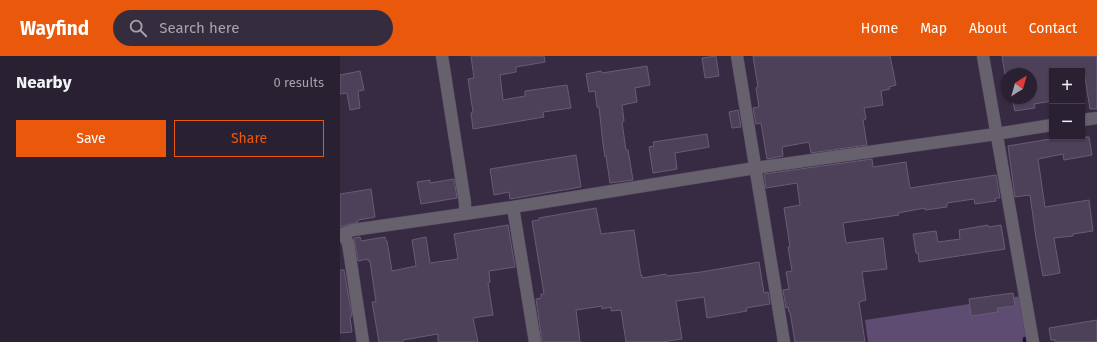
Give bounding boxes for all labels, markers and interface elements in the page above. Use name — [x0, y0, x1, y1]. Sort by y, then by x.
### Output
search box — [113, 10, 393, 46]
text: Wayfind — [20, 17, 89, 40]
icon: search — [127, 17, 149, 39]
text: Search here — [159, 19, 239, 37]
text: Home — [861, 20, 898, 37]
text: Map — [920, 20, 947, 37]
text: About — [969, 20, 1007, 37]
text: Contact — [1029, 20, 1077, 37]
north arrow — [1001, 68, 1037, 104]
map controls — [1049, 68, 1085, 140]
button: + — [1049, 68, 1085, 104]
text: Nearby — [16, 72, 71, 93]
text: 0 results — [273, 75, 324, 90]
button: − — [1049, 104, 1085, 140]
button: Save — [16, 120, 166, 157]
button: Share — [174, 120, 324, 157]

